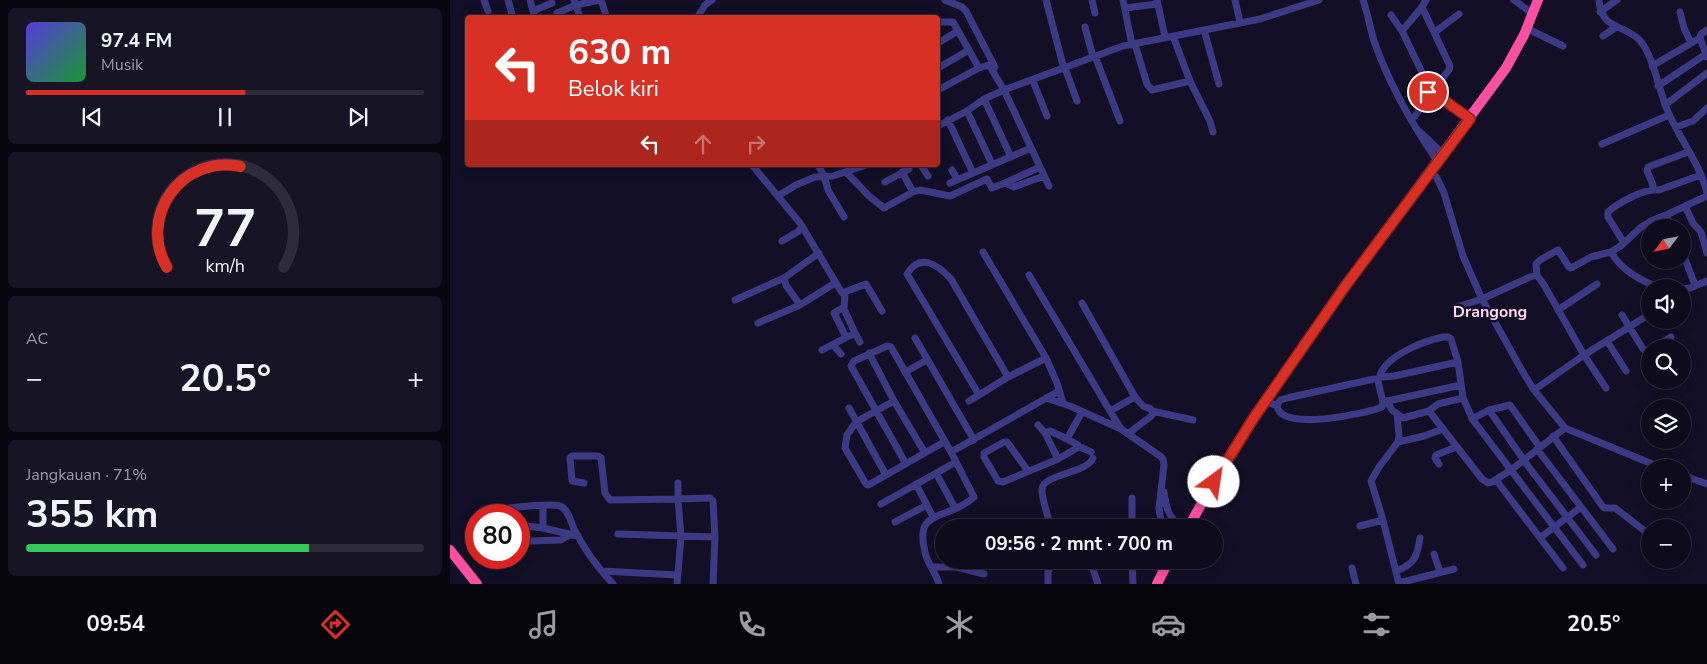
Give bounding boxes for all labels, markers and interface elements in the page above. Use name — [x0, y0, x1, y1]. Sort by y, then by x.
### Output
text: 97.4 FM — [101, 28, 172, 54]
text: 630 m — [568, 29, 671, 76]
icon: left — [485, 35, 550, 100]
text: Musik — [101, 54, 143, 76]
pin — [1407, 71, 1449, 113]
text: Belok kiri — [568, 74, 659, 104]
icon: arrive — [1414, 78, 1442, 106]
icon: previous — [78, 103, 106, 131]
icon: pause — [211, 103, 239, 131]
icon: next — [344, 103, 372, 131]
icon: left — [636, 130, 664, 158]
icon: ahead — [689, 130, 717, 158]
icon: right — [742, 130, 770, 158]
text: 77 — [194, 193, 256, 264]
north arrow — [1641, 219, 1691, 269]
map controls — [1641, 219, 1691, 569]
text: km/h — [205, 254, 245, 278]
button: sound — [1641, 279, 1691, 329]
district label: Drangong — [1453, 301, 1527, 323]
text: AC — [26, 328, 48, 350]
button: search — [1641, 339, 1691, 389]
text: 20.5° — [179, 353, 271, 404]
text: − — [26, 360, 43, 398]
text: + — [407, 360, 424, 398]
button: layers — [1641, 399, 1691, 449]
position arrow — [1187, 455, 1239, 507]
button: + — [1641, 459, 1691, 509]
text: Jangkauan · 71% — [26, 464, 147, 486]
text: 355 km — [26, 489, 158, 540]
speed limit sign: 80 — [465, 504, 530, 569]
button: − — [1641, 519, 1691, 569]
text: 09:56 · 2 mnt · 700 m — [985, 531, 1173, 557]
icon: directions — [318, 607, 353, 642]
icon: music — [526, 607, 561, 642]
icon: phone — [734, 607, 769, 642]
icon: climate — [942, 607, 977, 642]
icon: car — [1151, 607, 1186, 642]
icon: filters — [1359, 607, 1394, 642]
text: 09:54 — [87, 609, 145, 639]
text: 20.5° — [1567, 609, 1620, 639]

